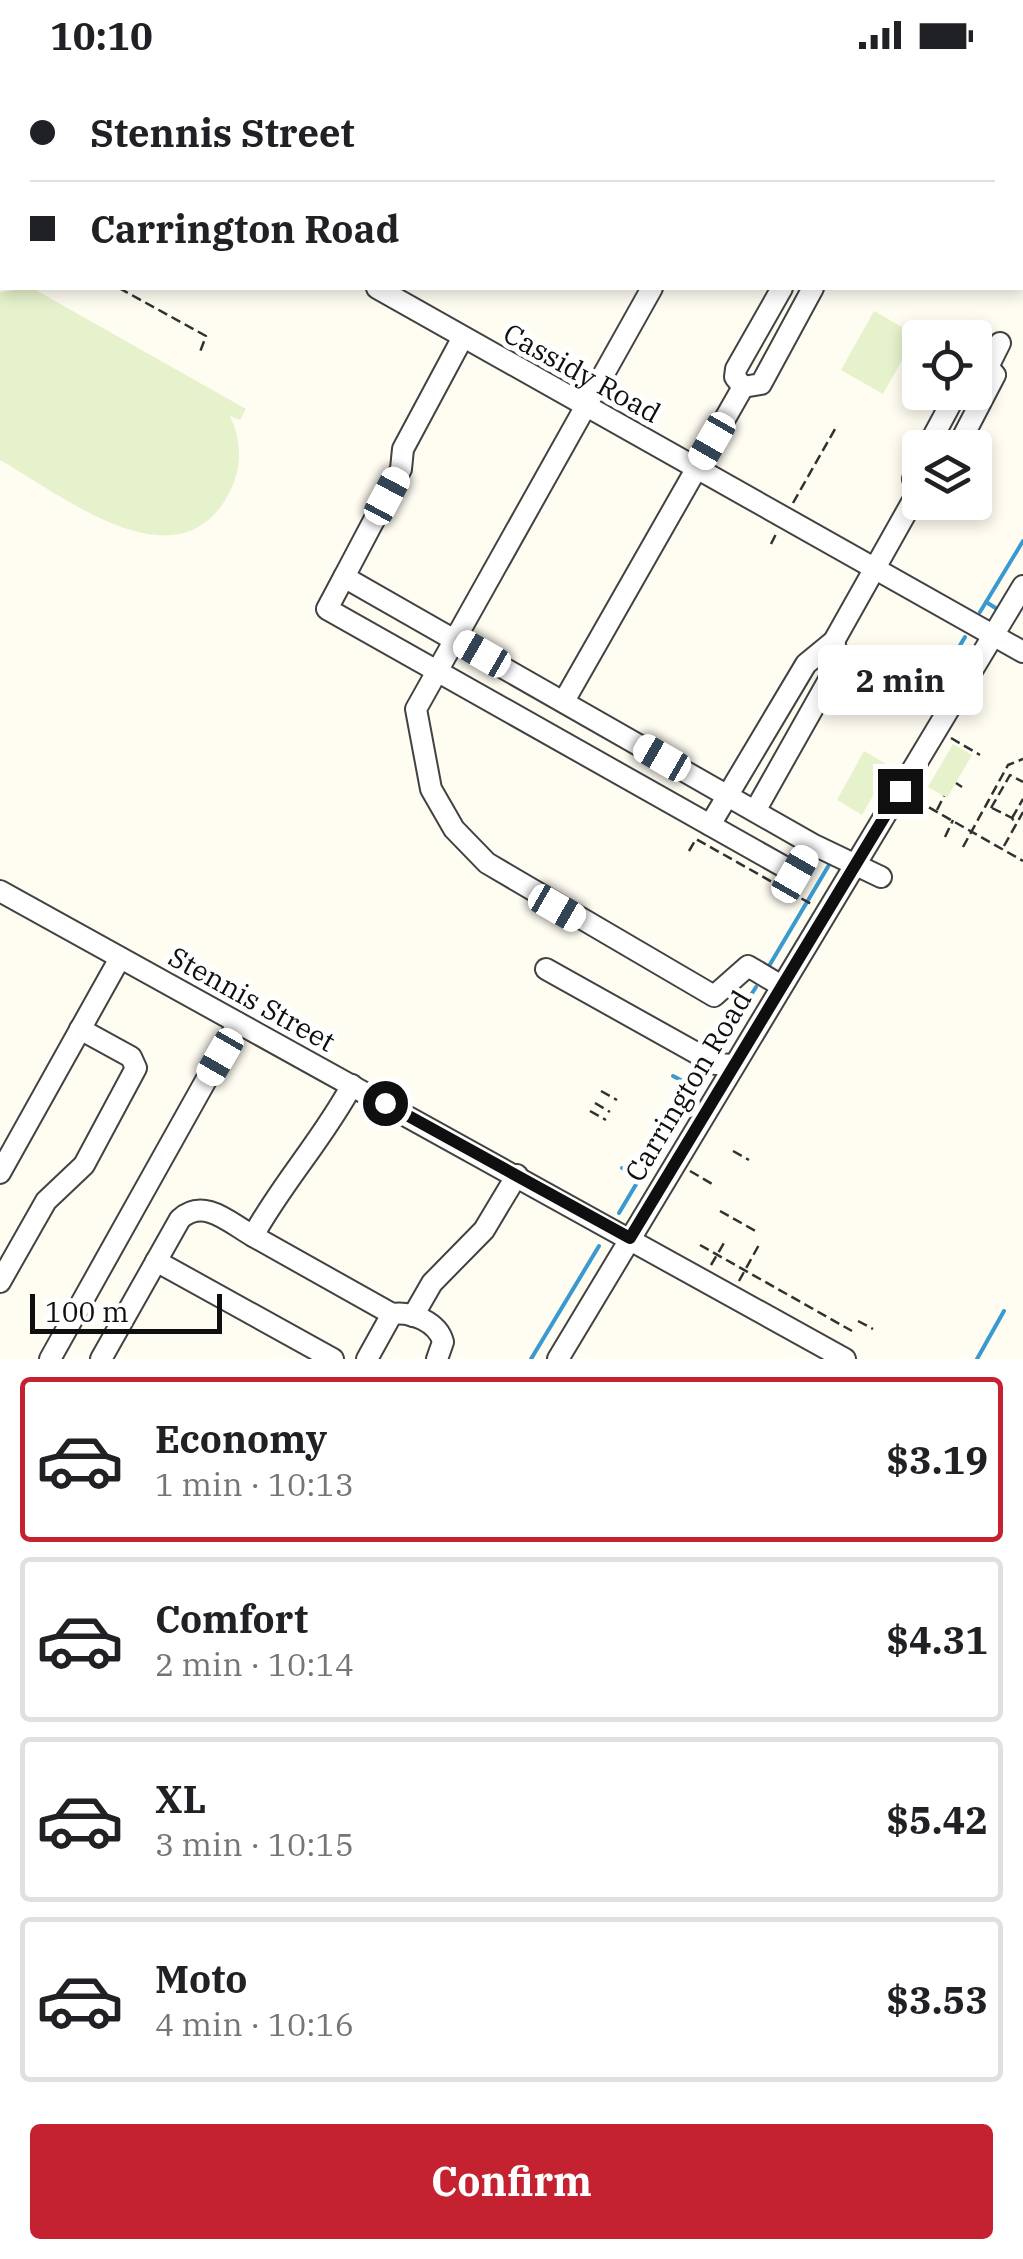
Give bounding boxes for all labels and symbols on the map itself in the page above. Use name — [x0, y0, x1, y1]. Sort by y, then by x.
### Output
street label: Cassidy Road — [497, 314, 667, 431]
car — [684, 408, 740, 474]
car — [360, 462, 414, 530]
car — [449, 626, 515, 682]
callout: 2 min — [818, 646, 982, 716]
car — [629, 730, 695, 786]
route end — [878, 769, 923, 814]
car — [767, 841, 823, 907]
car — [524, 880, 590, 936]
street label: Stennis Street — [162, 938, 342, 1060]
street label: Carrington Road — [616, 983, 759, 1188]
car — [192, 1024, 248, 1090]
route start — [363, 1081, 408, 1126]
scale bar — [30, 1289, 222, 1334]

